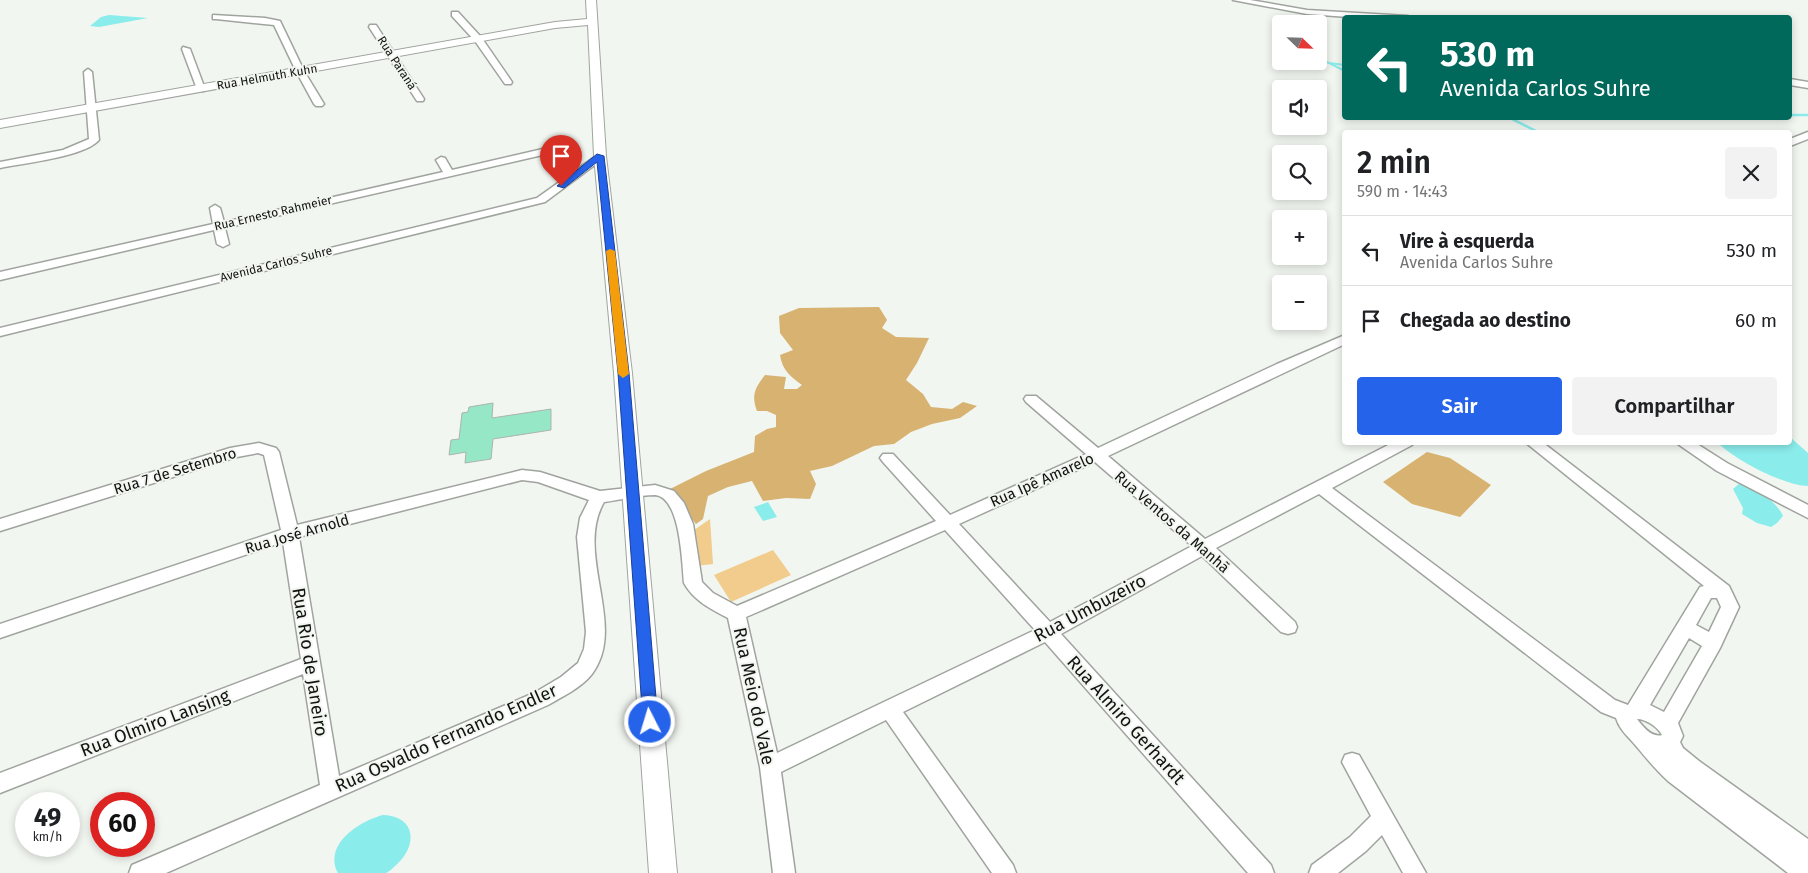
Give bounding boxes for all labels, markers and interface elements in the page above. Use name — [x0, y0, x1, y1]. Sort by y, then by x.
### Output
north arrow — [1272, 15, 1328, 70]
map controls — [1272, 15, 1327, 330]
text: 530 m — [1440, 33, 1535, 75]
street label: Rua Paraná — [374, 34, 420, 92]
icon: left — [1357, 35, 1422, 100]
street label: Rua Helmuth Kuhn — [216, 61, 318, 93]
text: Avenida Carlos Suhre — [1440, 75, 1651, 102]
button: sound — [1272, 80, 1327, 135]
pin — [540, 135, 582, 186]
icon: arrive — [547, 142, 575, 170]
button: search — [1272, 145, 1327, 200]
text: 2 min — [1357, 145, 1431, 181]
button: close — [1725, 147, 1777, 199]
text: 590 m · 14:43 — [1357, 182, 1448, 201]
street label: Rua Ernesto Rahmeier — [213, 193, 334, 233]
button: + — [1272, 210, 1327, 265]
text: Vire à esquerda — [1400, 230, 1534, 253]
icon: left — [1357, 237, 1385, 265]
text: 530 m — [1726, 239, 1777, 262]
street label: Avenida Carlos Suhre — [219, 243, 333, 285]
text: Avenida Carlos Suhre — [1400, 253, 1553, 272]
button: − — [1272, 275, 1327, 330]
icon: arrive — [1357, 307, 1385, 335]
text: Chegada ao destino — [1400, 309, 1571, 332]
text: 60 m — [1735, 309, 1777, 332]
button: Sair — [1357, 377, 1562, 435]
button: Compartilhar — [1572, 377, 1777, 435]
street label: Rua 7 de Setembro — [112, 444, 238, 498]
street label: Rua Ipê Amarelo — [987, 449, 1097, 511]
street label: Rua Ventos da Manhã — [1111, 467, 1233, 577]
street label: Rua José Arnold — [243, 511, 351, 557]
street label: Rua Umbuzeiro — [1030, 569, 1150, 647]
street label: Rua Rio de Janeiro — [287, 586, 333, 738]
street label: Rua Meio do Vale — [729, 625, 779, 767]
street label: Rua Almiro Gerhardt — [1062, 651, 1190, 789]
street label: Rua Osvaldo Fernando Endler — [332, 679, 560, 797]
street label: Rua Olmiro Lansing — [77, 684, 233, 762]
position arrow — [623, 695, 675, 747]
speed limit sign: 60 — [90, 792, 155, 857]
text: 49 — [34, 803, 61, 833]
text: km/h — [33, 830, 62, 844]

